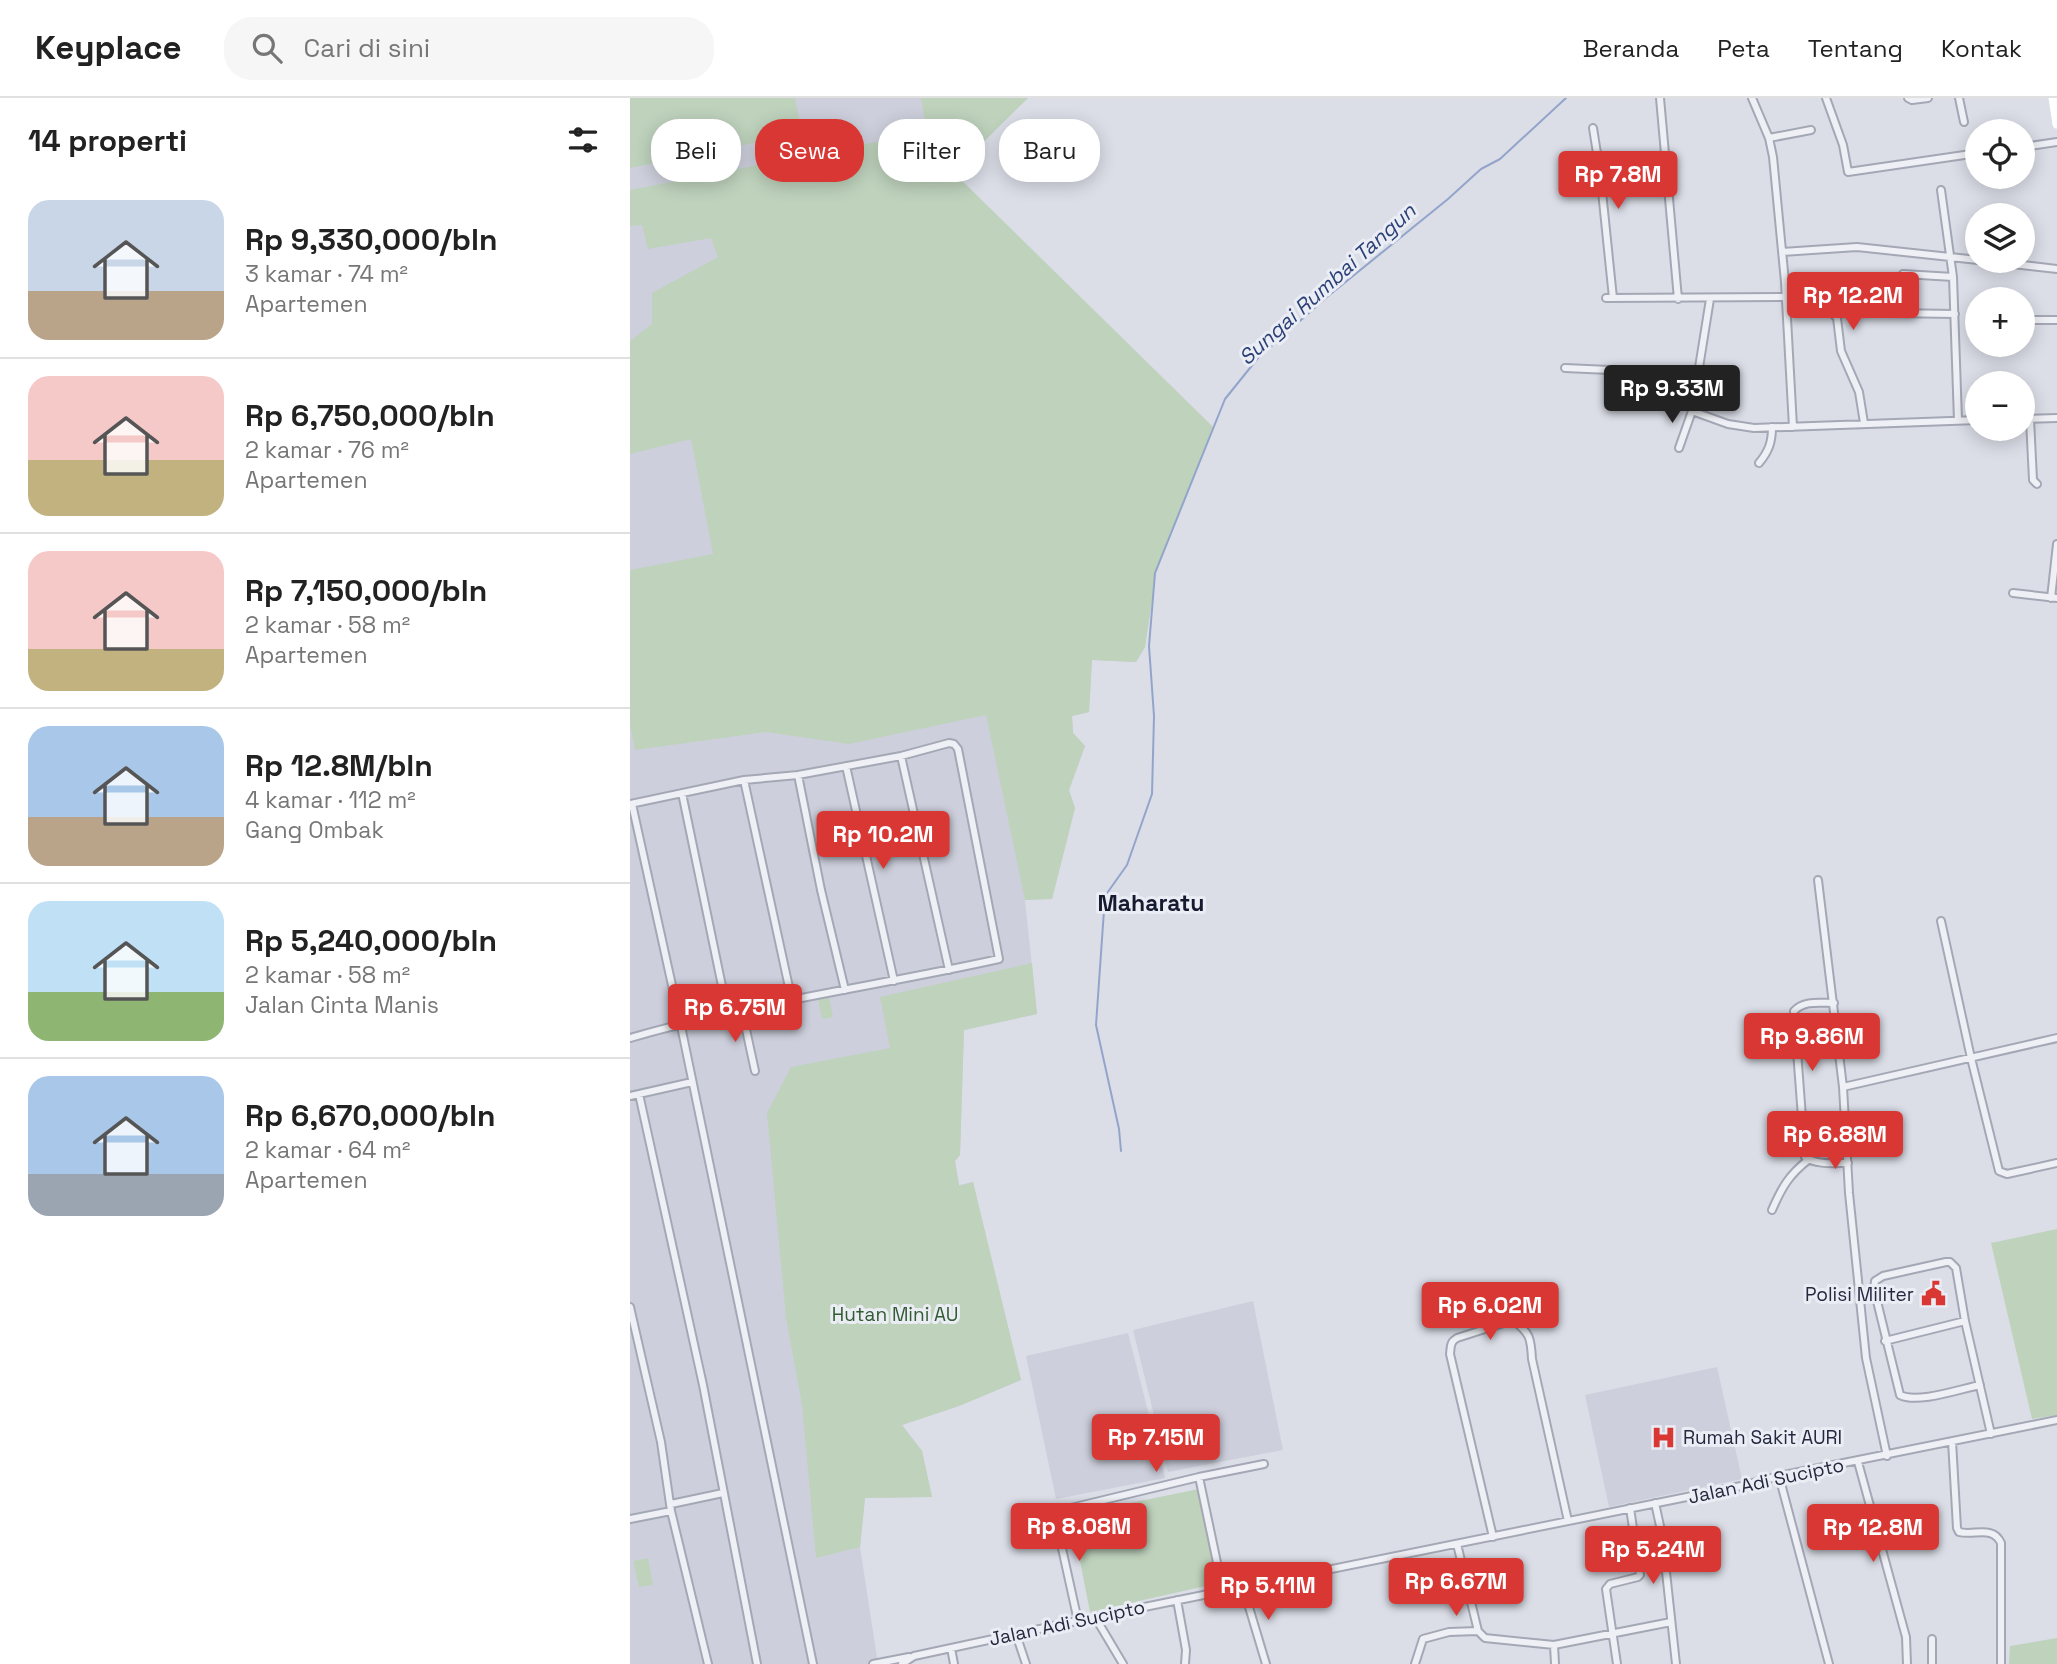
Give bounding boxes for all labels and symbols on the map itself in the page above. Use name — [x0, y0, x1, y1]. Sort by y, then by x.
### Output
pin: Rp 7.8M — [1553, 152, 1683, 211]
water label: Sungai Rumbai Tangun — [1233, 197, 1422, 371]
pin: Rp 12.2M — [1781, 272, 1925, 332]
pin: Rp 9.33M — [1600, 366, 1744, 425]
pin: Rp 10.2M — [811, 812, 955, 871]
district label: Maharatu — [1098, 888, 1205, 918]
pin: Rp 6.75M — [663, 984, 807, 1044]
pin: Rp 9.86M — [1740, 1014, 1884, 1073]
pin: Rp 6.88M — [1763, 1112, 1907, 1171]
public building icon: Polisi Militer — [1920, 1280, 1948, 1308]
pin: Rp 6.02M — [1418, 1282, 1562, 1342]
place label: Polisi Militer — [1805, 1282, 1914, 1307]
park label: Hutan Mini AU — [832, 1302, 958, 1327]
pin: Rp 7.15M — [1084, 1414, 1228, 1474]
hospital icon: Rumah Sakit AURI — [1649, 1423, 1677, 1451]
place label: Rumah Sakit AURI — [1683, 1425, 1842, 1450]
street label: Jalan Adi Sucipto — [1686, 1452, 1846, 1510]
pin: Rp 8.08M — [1007, 1504, 1151, 1563]
pin: Rp 12.8M — [1801, 1504, 1945, 1564]
pin: Rp 5.24M — [1581, 1526, 1725, 1586]
pin: Rp 6.67M — [1384, 1558, 1528, 1618]
pin: Rp 5.11M — [1196, 1562, 1340, 1622]
street label: Jalan Adi Sucipto — [987, 1594, 1147, 1652]

